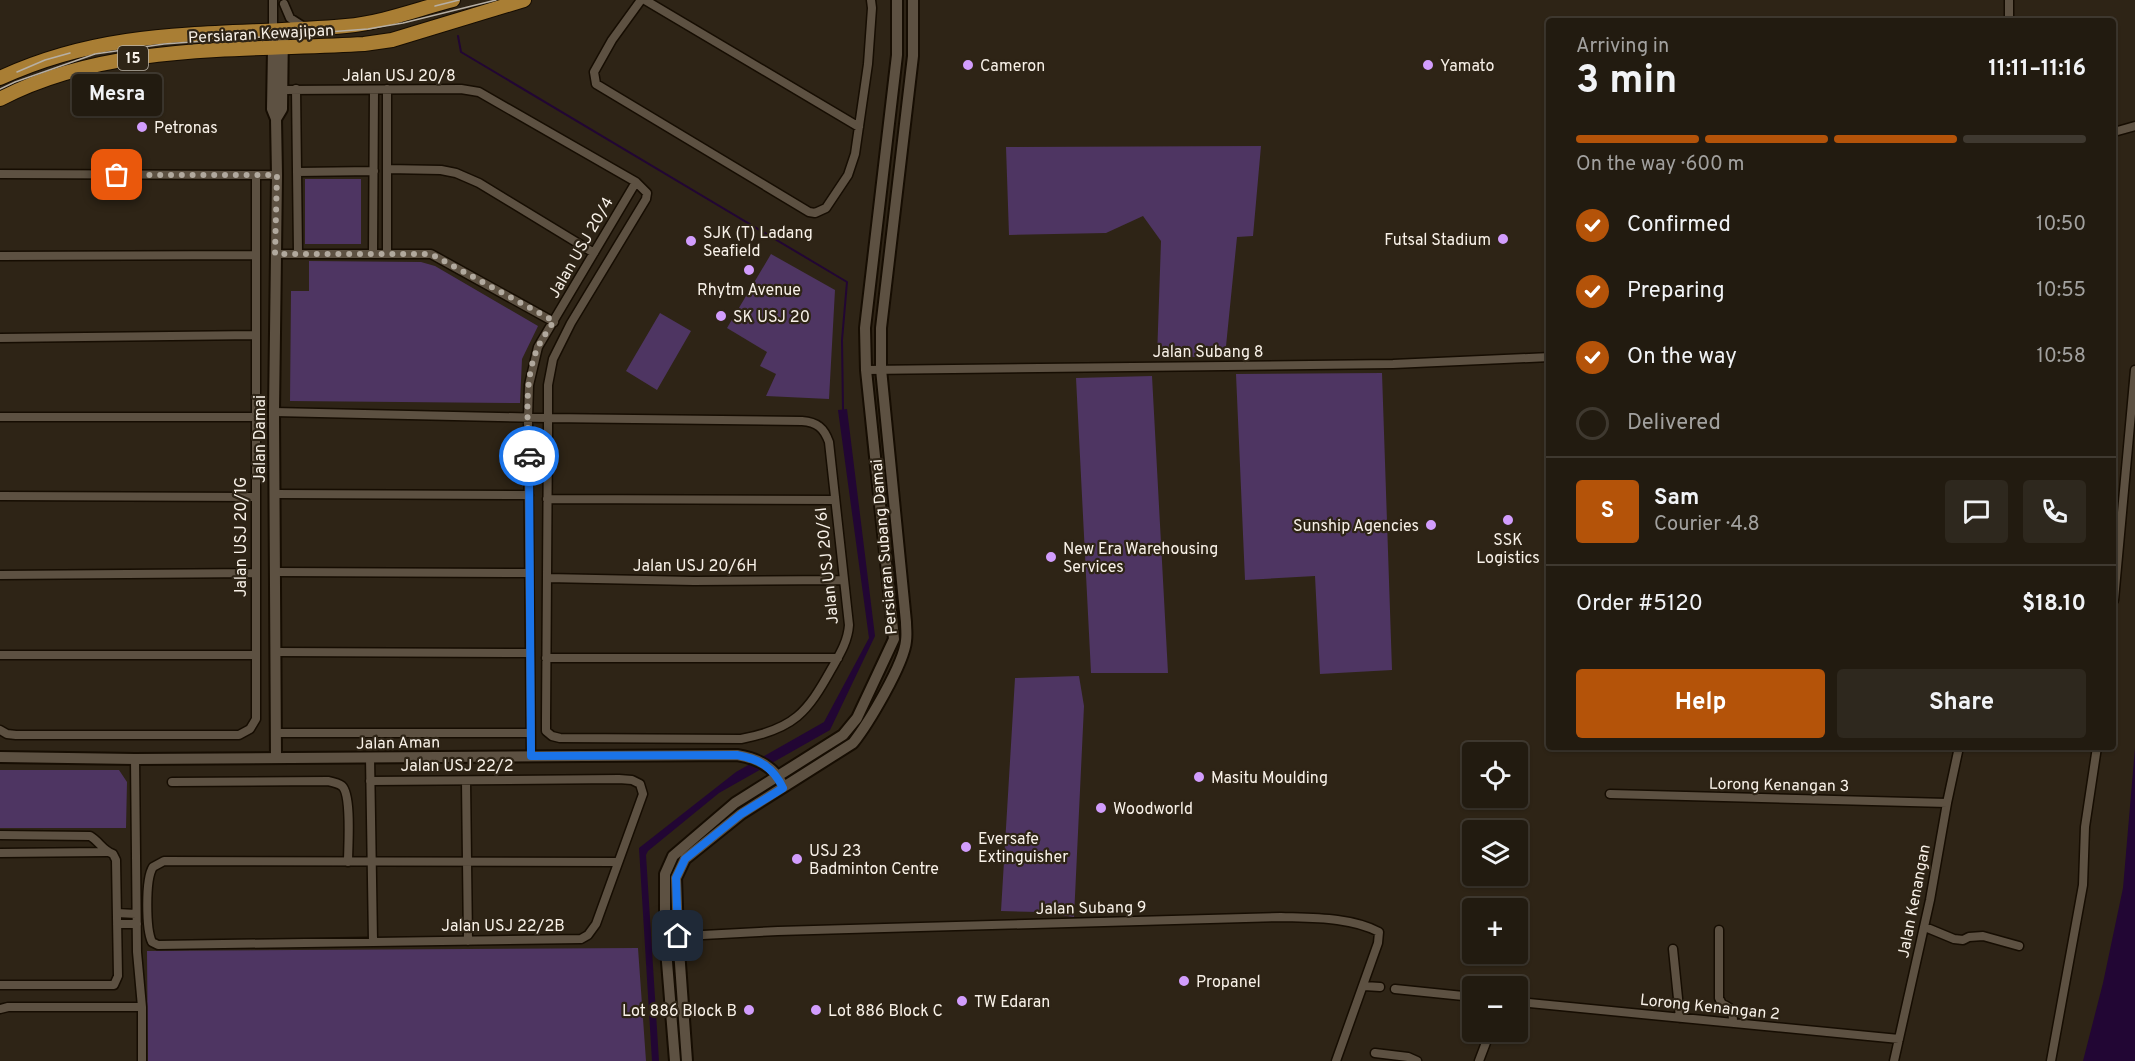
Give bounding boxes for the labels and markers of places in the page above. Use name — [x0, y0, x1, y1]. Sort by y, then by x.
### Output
place label: Cameron — [980, 57, 1045, 77]
place label: Yamato — [1440, 57, 1494, 77]
marker: Cameron — [961, 58, 975, 72]
marker: Yamato — [1421, 58, 1435, 72]
callout: Mesra — [72, 73, 162, 115]
place label: Petronas — [154, 119, 218, 139]
marker: Petronas — [135, 120, 149, 134]
pin — [91, 149, 142, 200]
place label: SJK (T) Ladang Seafield — [703, 224, 813, 262]
place label: Futsal Stadium — [1384, 231, 1491, 251]
marker: Futsal Stadium — [1496, 232, 1510, 246]
marker: SJK (T) Ladang Seafield — [684, 234, 698, 248]
marker: Rhytm Avenue — [742, 263, 756, 277]
place label: Rhytm Avenue — [697, 281, 801, 301]
place label: SK USJ 20 — [733, 308, 810, 328]
marker: SK USJ 20 — [714, 309, 728, 323]
marker: SSK Logistics — [1501, 513, 1515, 527]
place label: Sunship Agencies — [1293, 517, 1419, 537]
marker: Sunship Agencies — [1424, 518, 1438, 532]
place label: SSK Logistics — [1476, 531, 1540, 569]
place label: New Era Warehousing Services — [1063, 540, 1218, 578]
marker: New Era Warehousing Services — [1044, 550, 1058, 564]
place label: Masitu Moulding — [1211, 769, 1328, 789]
marker: Masitu Moulding — [1192, 770, 1206, 784]
place label: Woodworld — [1113, 800, 1193, 820]
marker: Woodworld — [1094, 801, 1108, 815]
place label: Eversafe Extinguisher — [978, 830, 1069, 868]
marker: Eversafe Extinguisher — [959, 840, 973, 854]
place label: USJ 23 Badminton Centre — [809, 842, 939, 880]
marker: USJ 23 Badminton Centre — [790, 852, 804, 866]
pin — [652, 910, 703, 961]
place label: Propanel — [1196, 973, 1261, 993]
marker: Propanel — [1177, 974, 1191, 988]
place label: TW Edaran — [974, 993, 1050, 1013]
marker: TW Edaran — [955, 994, 969, 1008]
place label: Lot 886 Block B — [622, 1002, 737, 1022]
place label: Lot 886 Block C — [828, 1002, 943, 1022]
marker: Lot 886 Block B — [742, 1003, 756, 1017]
marker: Lot 886 Block C — [809, 1003, 823, 1017]

